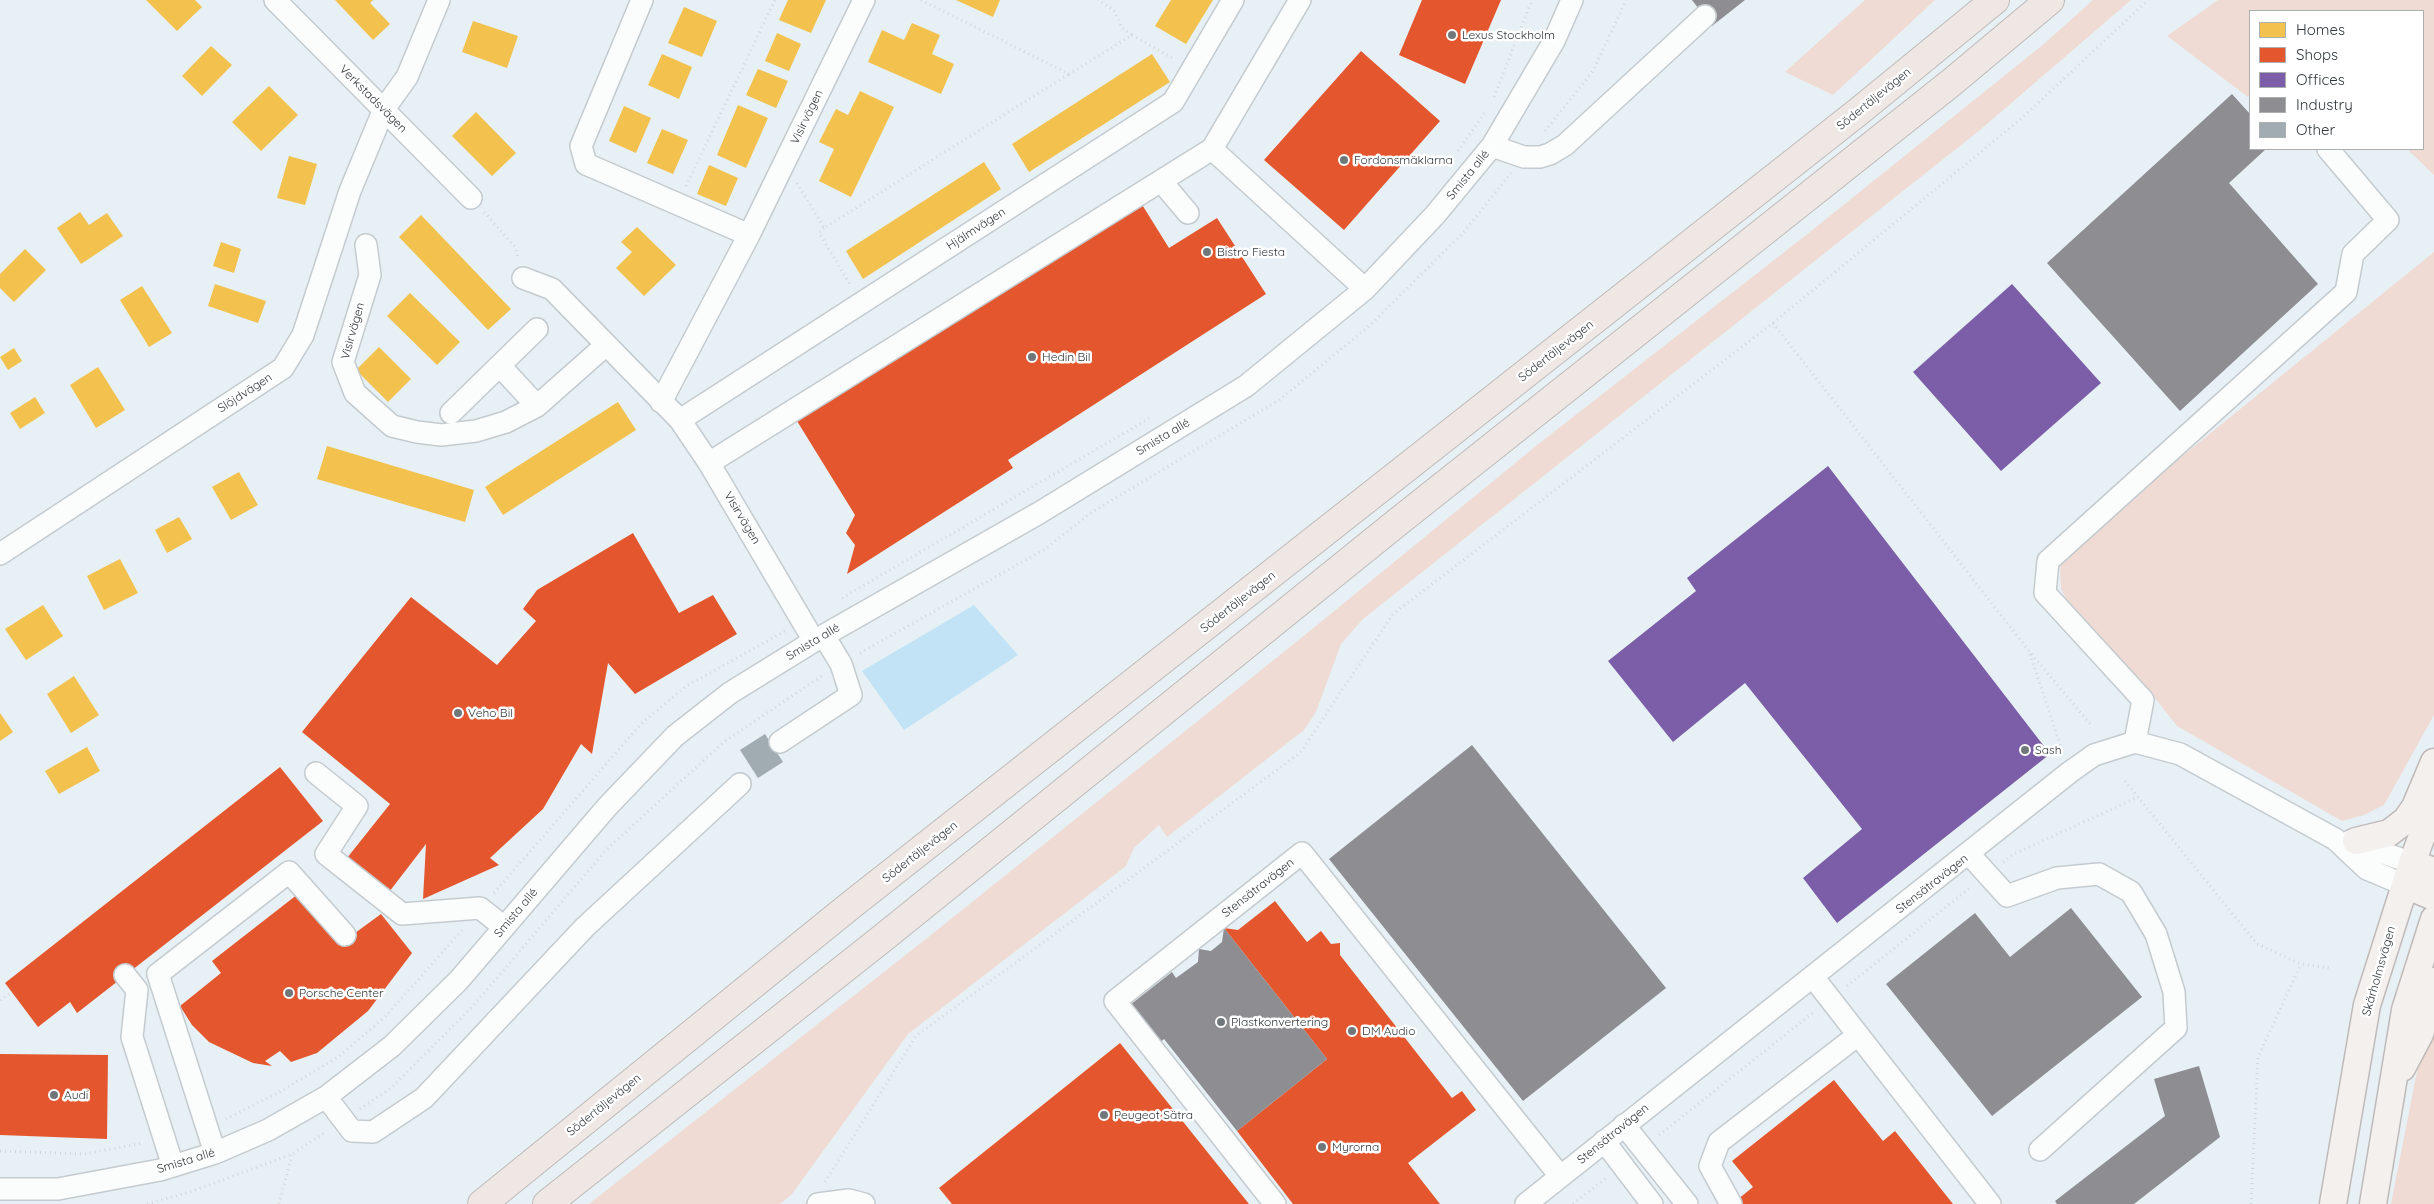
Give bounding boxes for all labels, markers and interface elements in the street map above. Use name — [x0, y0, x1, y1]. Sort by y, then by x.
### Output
legend — [2249, 10, 2424, 150]
text: Homes — [2296, 20, 2345, 39]
place label: Lexus Stockholm — [1462, 28, 1555, 42]
marker: Lexus Stockholm — [1446, 29, 1458, 41]
text: Shops — [2296, 45, 2338, 64]
street label: Verkstadsvägen — [336, 62, 410, 136]
street label: Södertäljevägen — [1834, 65, 1914, 133]
text: Offices — [2296, 70, 2345, 89]
street label: Visirvägen — [788, 88, 826, 146]
text: Industry — [2296, 95, 2353, 114]
text: Other — [2296, 120, 2335, 139]
street label: Smista allé — [1444, 147, 1492, 203]
place label: Fordonsmäklarna — [1354, 153, 1453, 167]
marker: Fordonsmäklarna — [1338, 154, 1350, 166]
street label: Hjälmvägen — [944, 205, 1008, 253]
place label: Bistro Fiesta — [1217, 245, 1285, 259]
marker: Bistro Fiesta — [1201, 246, 1213, 258]
street label: Visirvägen — [338, 301, 368, 361]
street label: Södertäljevägen — [1516, 317, 1596, 385]
place label: Hedin Bil — [1042, 350, 1091, 364]
marker: Hedin Bil — [1026, 351, 1038, 363]
street label: Slöjdvägen — [215, 370, 275, 416]
street label: Smista allé — [1134, 415, 1192, 459]
street label: Visirvägen — [721, 489, 763, 547]
street label: Södertäljevägen — [1198, 568, 1278, 636]
street label: Smista allé — [784, 620, 842, 664]
place label: Veho Bil — [468, 706, 513, 720]
marker: Veho Bil — [452, 707, 464, 719]
place label: Sash — [2035, 743, 2061, 757]
marker: Sash — [2019, 744, 2031, 756]
street label: Södertäljevägen — [880, 818, 960, 886]
street label: Stensätravägen — [1893, 851, 1971, 917]
street label: Stensätravägen — [1219, 855, 1297, 921]
street label: Smista allé — [491, 885, 541, 941]
street label: Skärholmsvägen — [2359, 924, 2399, 1018]
place label: Porsche Center — [299, 986, 384, 1000]
marker: Porsche Center — [283, 987, 295, 999]
place label: Plastkonvertering — [1231, 1015, 1328, 1029]
marker: Plastkonvertering — [1215, 1016, 1227, 1028]
place label: DM Audio — [1362, 1024, 1415, 1038]
marker: DM Audio — [1346, 1025, 1358, 1037]
street label: Södertäljevägen — [564, 1071, 644, 1139]
place label: Audi — [64, 1088, 88, 1102]
marker: Audi — [48, 1089, 60, 1101]
street label: Stensätravägen — [1574, 1101, 1652, 1167]
place label: Peugeot Sätra — [1114, 1108, 1193, 1122]
marker: Peugeot Sätra — [1098, 1109, 1110, 1121]
place label: Myrorna — [1332, 1140, 1379, 1154]
marker: Myrorna — [1316, 1141, 1328, 1153]
street label: Smista allé — [155, 1145, 217, 1177]

